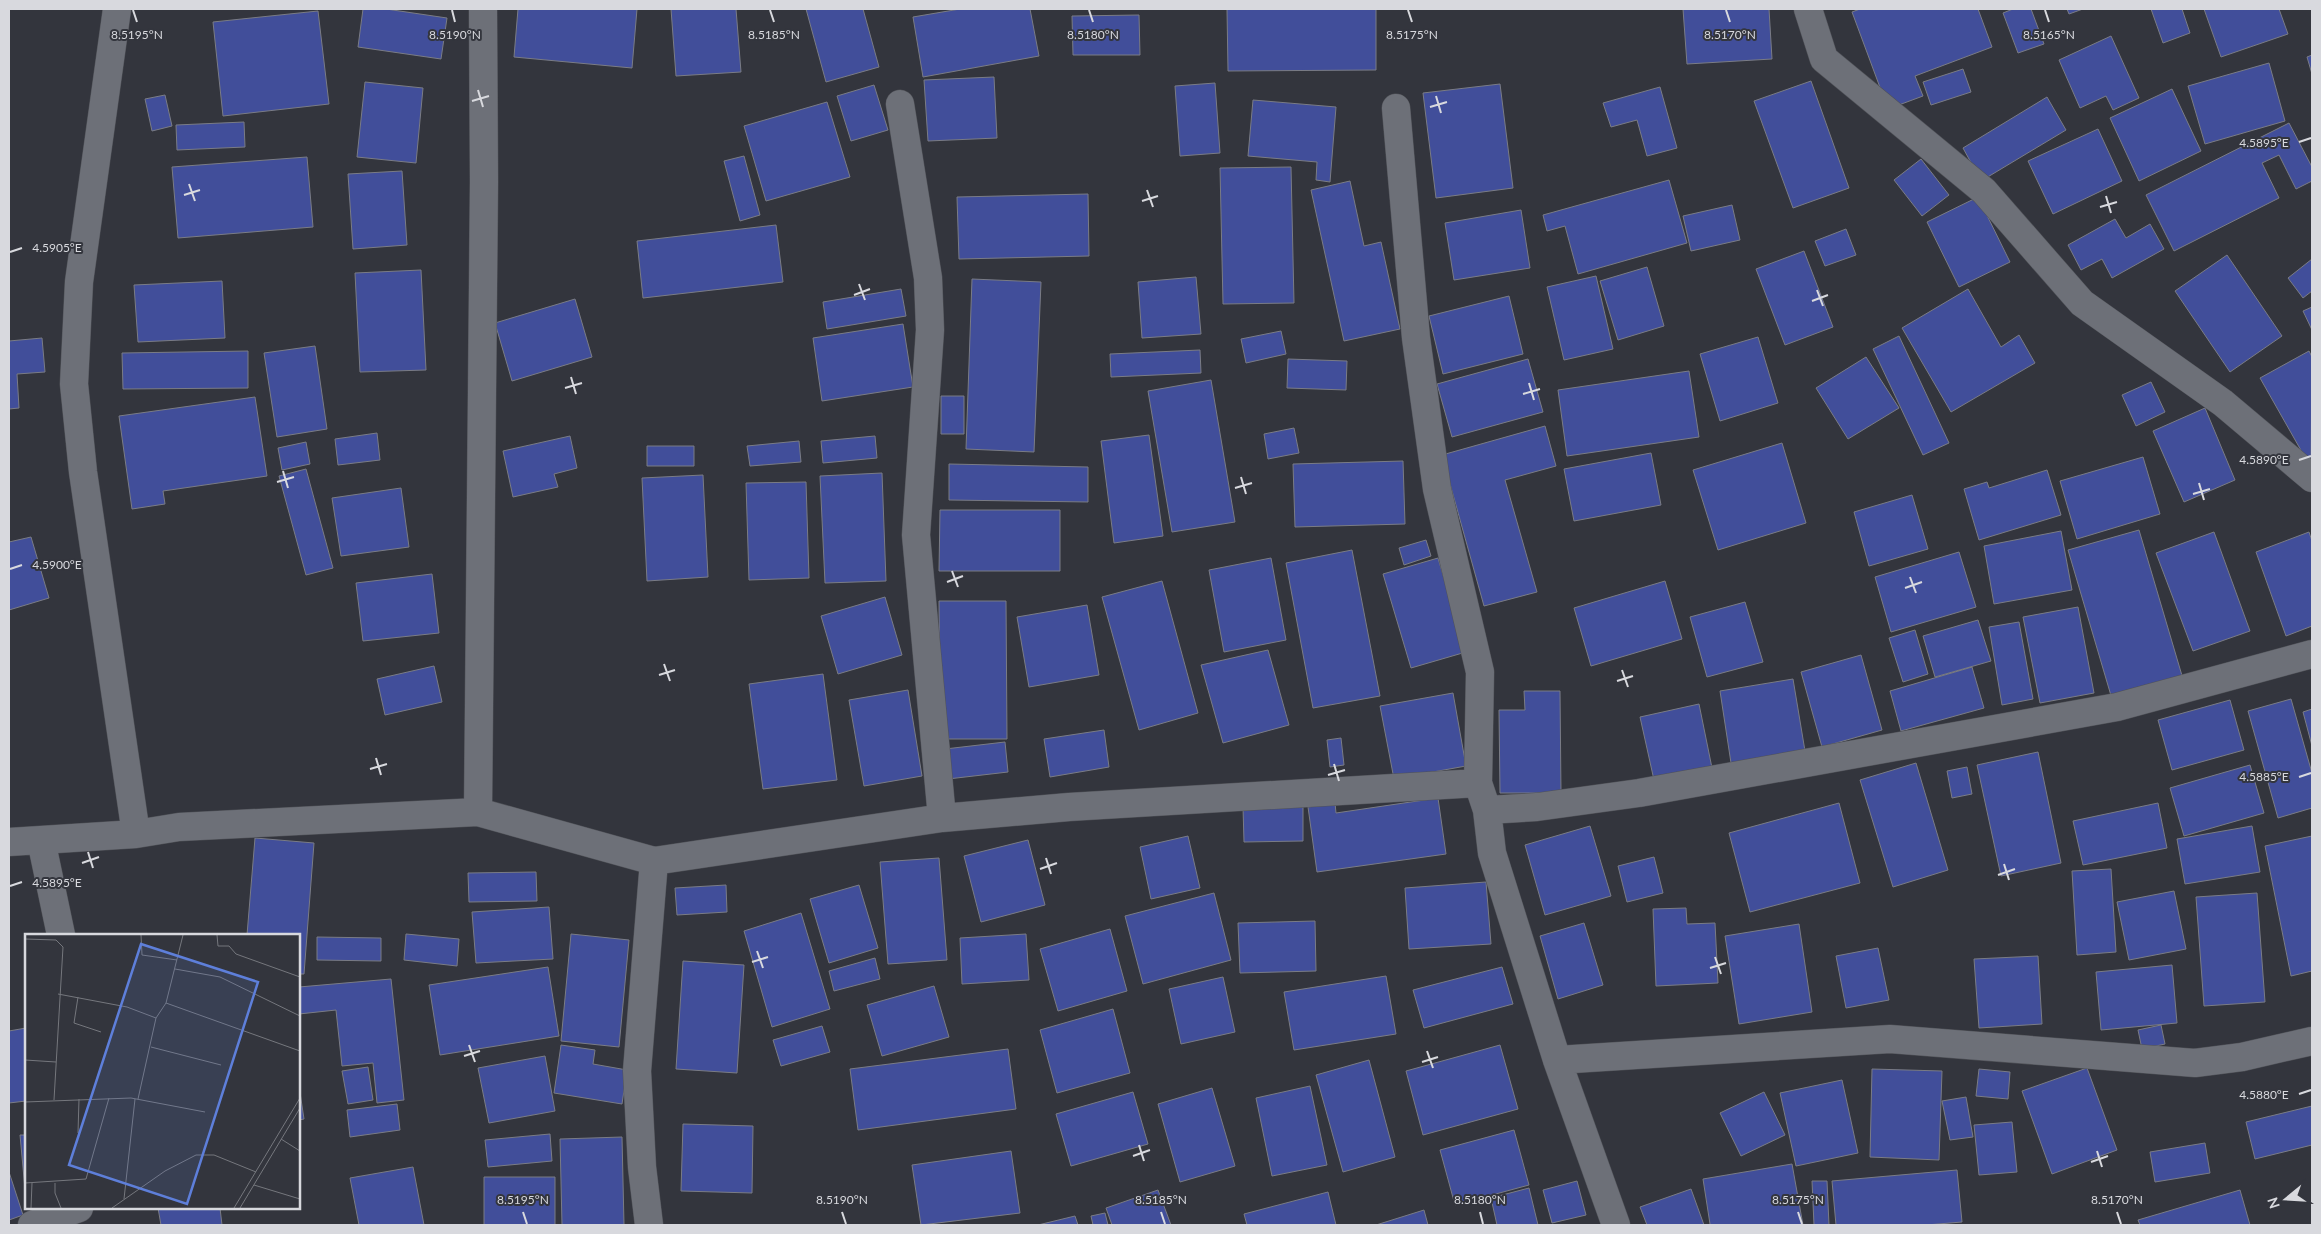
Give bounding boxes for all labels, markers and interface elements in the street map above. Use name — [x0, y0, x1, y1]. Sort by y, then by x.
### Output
text: 8.5195°N — [111, 27, 163, 42]
text: 8.5190°N — [429, 27, 481, 42]
text: 8.5185°N — [748, 27, 800, 42]
text: 8.5180°N — [1067, 27, 1119, 42]
text: 8.5175°N — [1386, 27, 1438, 42]
text: 8.5170°N — [1704, 27, 1756, 42]
text: 8.5165°N — [2023, 27, 2075, 42]
text: 4.5895°E — [2239, 135, 2289, 150]
text: 4.5905°E — [32, 240, 82, 255]
text: 4.5890°E — [2239, 452, 2289, 467]
text: 4.5900°E — [32, 557, 82, 572]
text: 4.5885°E — [2239, 769, 2289, 784]
text: 4.5895°E — [32, 875, 82, 890]
inset map — [25, 934, 300, 1209]
text: 4.5880°E — [2239, 1087, 2289, 1102]
north arrow — [2261, 1174, 2311, 1224]
text: 8.5195°N — [497, 1192, 549, 1207]
text: 8.5190°N — [816, 1192, 868, 1207]
text: 8.5185°N — [1135, 1192, 1187, 1207]
text: 8.5180°N — [1454, 1192, 1506, 1207]
text: 8.5175°N — [1772, 1192, 1824, 1207]
text: 8.5170°N — [2091, 1192, 2143, 1207]
text: N — [2263, 1195, 2283, 1211]

